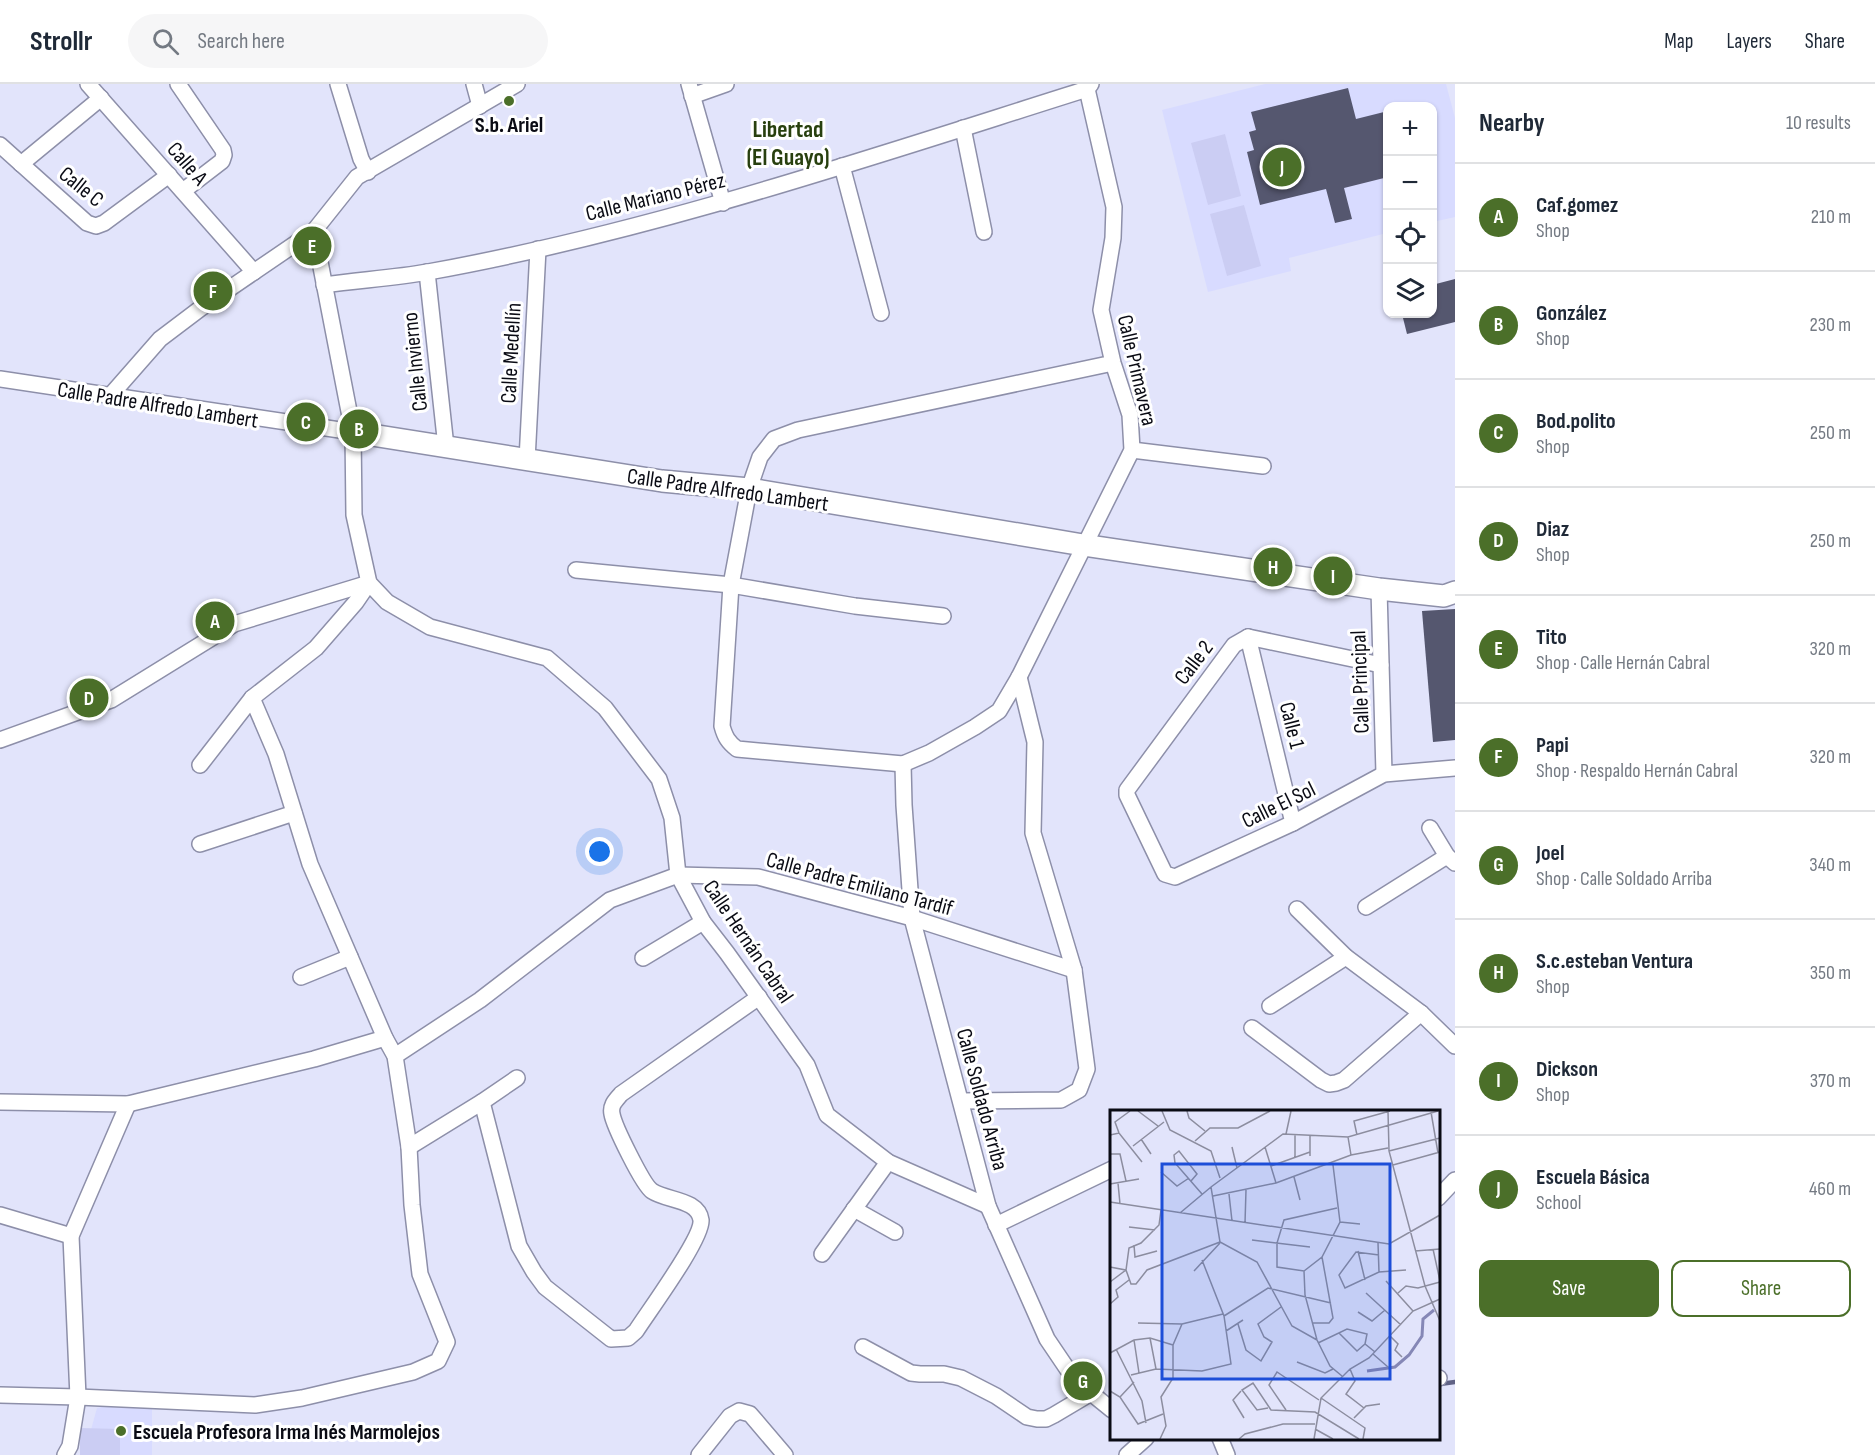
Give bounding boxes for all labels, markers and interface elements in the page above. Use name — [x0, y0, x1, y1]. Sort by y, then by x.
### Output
search box — [128, 14, 548, 68]
text: Strollr — [30, 25, 92, 58]
icon: search — [149, 25, 182, 58]
text: Search here — [197, 28, 285, 55]
text: Map — [1664, 29, 1693, 54]
text: Layers — [1726, 29, 1772, 54]
text: Share — [1805, 29, 1845, 54]
marker: S.b. Ariel — [502, 94, 516, 108]
map controls — [1383, 102, 1437, 318]
button: + — [1383, 102, 1437, 156]
text: Nearby — [1479, 108, 1545, 139]
text: 10 results — [1786, 111, 1851, 135]
place label: S.b. Ariel — [475, 112, 543, 139]
district label: Libertad (El Guayo) — [746, 115, 830, 172]
street label: Calle A — [161, 137, 213, 192]
pin: J — [1262, 144, 1302, 190]
button: − — [1383, 156, 1437, 210]
street label: Calle C — [53, 161, 109, 213]
street label: Calle Mariano Pérez — [583, 167, 728, 228]
text: Caf.gomez — [1536, 192, 1618, 219]
text: A — [1494, 205, 1503, 229]
text: 210 m — [1811, 205, 1851, 229]
button: locate — [1383, 210, 1437, 264]
text: Shop — [1536, 219, 1570, 243]
pin: E — [292, 224, 332, 268]
button: layers — [1383, 264, 1437, 318]
pin: F — [194, 268, 232, 314]
text: González — [1536, 300, 1607, 327]
street label: Calle Medellín — [495, 302, 528, 404]
street label: Calle Invierno — [397, 311, 434, 413]
street label: Calle Primavera — [1111, 312, 1162, 428]
text: B — [1494, 313, 1503, 337]
text: 230 m — [1809, 313, 1851, 337]
text: Shop — [1536, 327, 1570, 351]
street label: Calle Padre Alfredo Lambert — [55, 376, 260, 435]
pin: C — [286, 400, 326, 444]
pin: B — [340, 406, 378, 452]
text: Bod.polito — [1536, 408, 1616, 435]
text: C — [1493, 421, 1504, 445]
text: 250 m — [1810, 421, 1851, 445]
text: Shop — [1536, 435, 1570, 459]
street label: Calle Padre Alfredo Lambert — [625, 463, 830, 518]
text: Diaz — [1536, 516, 1569, 543]
text: D — [1493, 529, 1504, 553]
text: 250 m — [1810, 529, 1851, 553]
text: Shop — [1536, 543, 1570, 567]
pin: H — [1254, 544, 1292, 590]
pin: I — [1314, 554, 1352, 598]
pin: A — [196, 598, 234, 644]
text: Tito — [1536, 624, 1567, 651]
street label: Calle Principal — [1345, 630, 1376, 734]
street label: Calle 2 — [1169, 635, 1220, 690]
text: E — [1494, 637, 1503, 661]
text: 320 m — [1809, 637, 1851, 661]
text: Shop · Calle Hernán Cabral — [1536, 651, 1710, 675]
pin: D — [70, 676, 109, 720]
street label: Calle 1 — [1273, 699, 1310, 752]
text: Papi — [1536, 732, 1569, 759]
text: F — [1494, 745, 1503, 769]
text: 320 m — [1809, 745, 1851, 769]
text: Shop · Respaldo Hernán Cabral — [1536, 759, 1738, 783]
street label: Calle El Sol — [1237, 776, 1320, 835]
your location — [585, 837, 614, 866]
text: Joel — [1536, 840, 1564, 867]
street label: Calle Padre Emiliano Tardif — [763, 847, 957, 923]
text: G — [1493, 853, 1504, 877]
text: 340 m — [1809, 853, 1851, 877]
text: Shop · Calle Soldado Arriba — [1536, 867, 1712, 891]
street label: Calle Hernán Cabral — [697, 875, 799, 1009]
text: S.c.esteban Ventura — [1536, 948, 1693, 975]
text: H — [1493, 961, 1504, 985]
text: 350 m — [1810, 961, 1851, 985]
text: Shop — [1536, 975, 1570, 999]
street label: Calle Soldado Arriba — [950, 1026, 1013, 1173]
text: Dickson — [1536, 1056, 1598, 1083]
text: I — [1496, 1069, 1501, 1093]
text: 370 m — [1810, 1069, 1851, 1093]
text: Shop — [1536, 1083, 1570, 1107]
inset map — [1110, 1110, 1440, 1440]
text: Escuela Básica — [1536, 1164, 1650, 1191]
text: J — [1496, 1177, 1501, 1201]
text: 460 m — [1809, 1177, 1851, 1201]
text: School — [1536, 1191, 1581, 1215]
button: Save — [1479, 1260, 1659, 1317]
button: Share — [1671, 1260, 1851, 1317]
pin: G — [1064, 1358, 1102, 1404]
place label: Escuela Profesora Irma Inés Marmolejos — [133, 1419, 440, 1446]
marker: Escuela Profesora Irma Inés Marmolejos — [114, 1424, 128, 1438]

